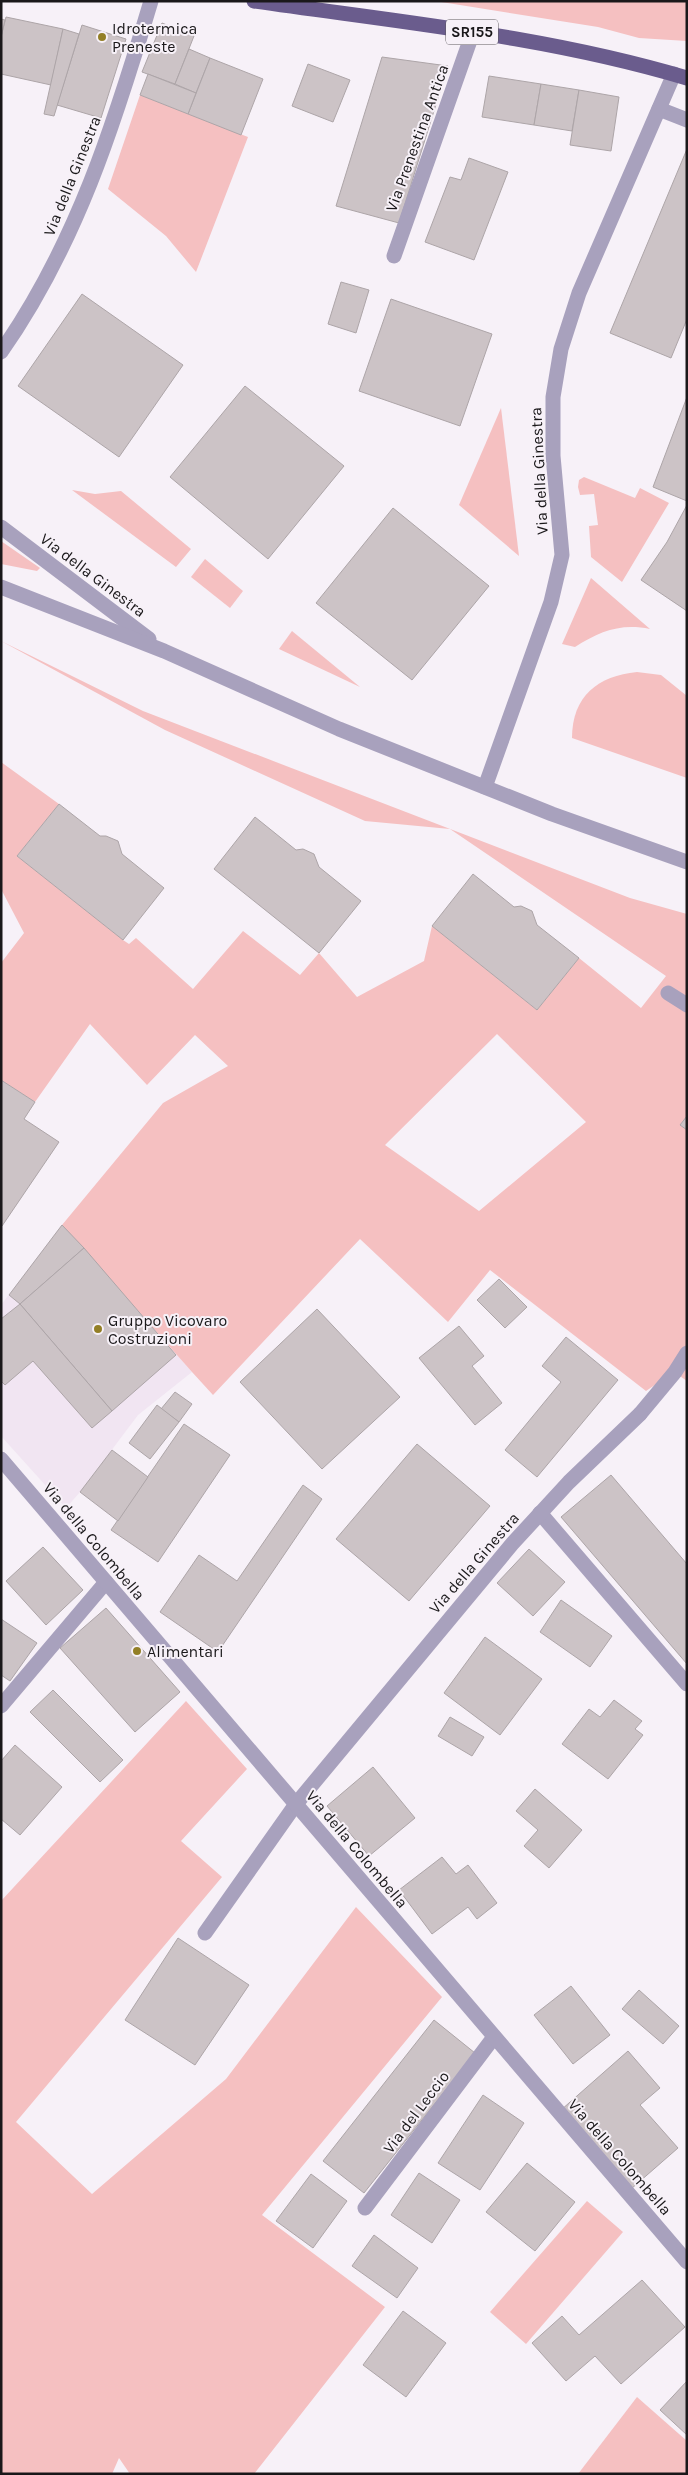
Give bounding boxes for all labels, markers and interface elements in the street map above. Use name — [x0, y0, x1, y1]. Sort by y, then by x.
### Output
place label: Idrotermica Preneste — [112, 19, 197, 56]
road number: SR155 — [446, 20, 498, 44]
marker: Idrotermica Preneste — [96, 31, 108, 43]
street label: Via Prenestina Antica — [382, 62, 452, 214]
street label: Via della Ginestra — [39, 113, 105, 239]
street label: Via della Ginestra — [526, 407, 552, 535]
street label: Via della Ginestra — [36, 529, 150, 621]
place label: Gruppo Vicovaro Costruzioni — [108, 1311, 227, 1348]
marker: Gruppo Vicovaro Costruzioni — [92, 1323, 104, 1335]
street label: Via della Colombella — [39, 1478, 149, 1604]
street label: Via della Ginestra — [425, 1509, 523, 1617]
place label: Alimentari — [147, 1642, 224, 1661]
marker: Alimentari — [131, 1645, 143, 1657]
street label: Via della Colombella — [302, 1786, 412, 1912]
street label: Via del Leccio — [379, 2067, 453, 2157]
street label: Via della Colombella — [564, 2095, 676, 2219]

